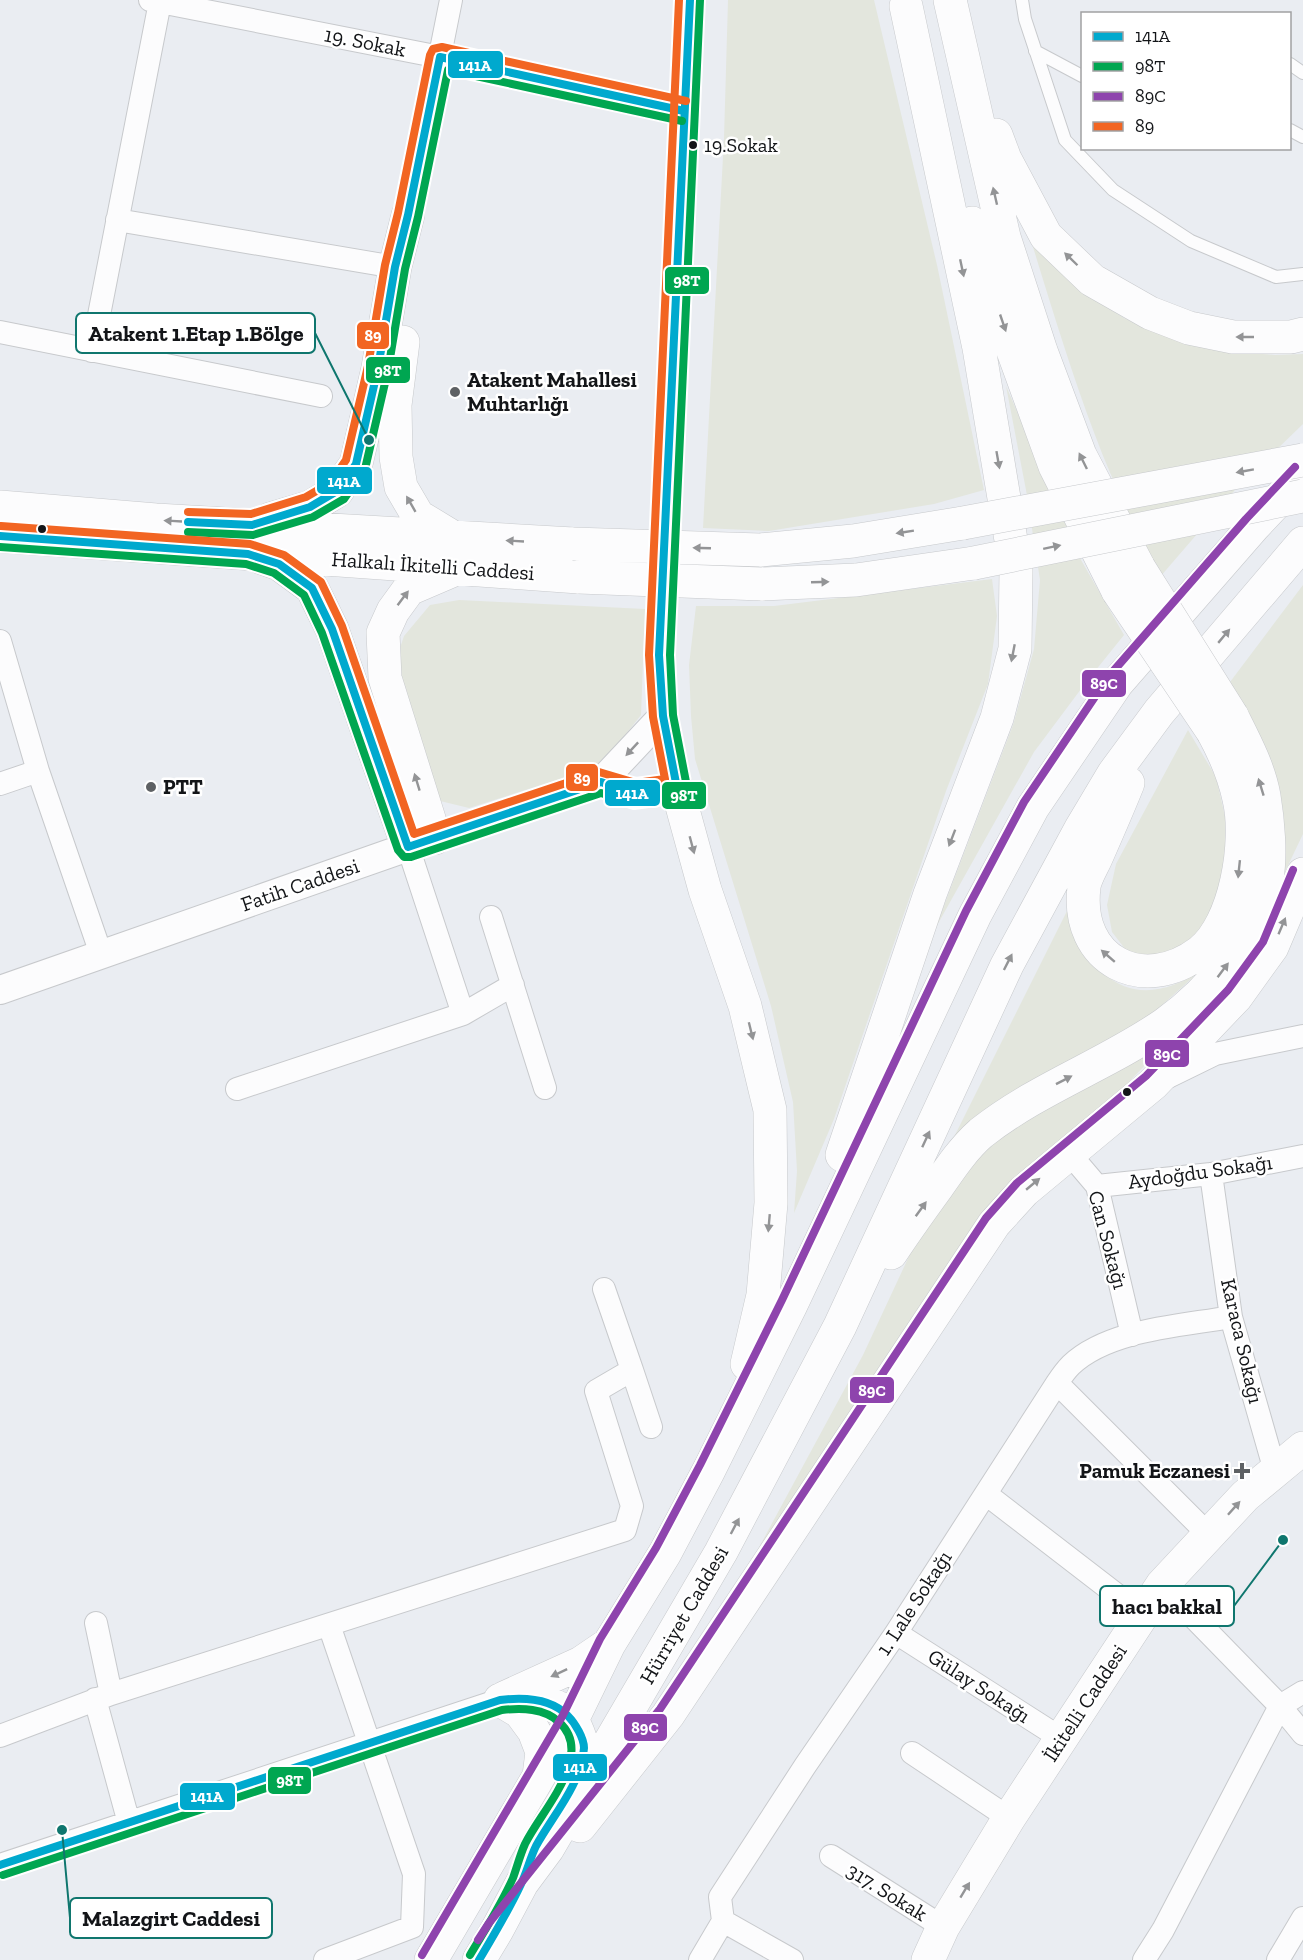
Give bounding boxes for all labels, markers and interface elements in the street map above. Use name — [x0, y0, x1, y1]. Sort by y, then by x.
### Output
legend — [1081, 12, 1291, 150]
street label: 19. Sokak — [322, 21, 408, 62]
text: 141A — [1135, 25, 1171, 47]
line badge: 141A — [447, 50, 504, 79]
text: 98T — [1135, 55, 1165, 77]
text: 141A — [458, 56, 492, 75]
text: 89C — [1135, 85, 1166, 107]
text: 89 — [1135, 115, 1154, 137]
place label: 19.Sokak — [704, 133, 779, 157]
marker: 19.Sokak — [687, 139, 699, 151]
one-way arrow — [989, 187, 999, 206]
one-way arrow — [1064, 253, 1078, 267]
one-way arrow — [958, 259, 967, 278]
line badge: 98T — [664, 266, 710, 295]
text: 98T — [673, 271, 701, 290]
callout: Atakent 1.Etap 1.Bölge — [76, 313, 315, 353]
one-way arrow — [998, 314, 1008, 332]
text: Atakent 1.Etap 1.Bölge — [88, 320, 304, 347]
line badge: 89 — [356, 321, 390, 350]
text: 89 — [364, 326, 382, 345]
one-way arrow — [1235, 332, 1254, 342]
line badge: 98T — [365, 356, 411, 384]
text: 98T — [374, 361, 402, 380]
place label: Atakent Mahallesi Muhtarlığı — [467, 367, 637, 416]
marker: Atakent Mahallesi Muhtarlığı — [448, 385, 462, 399]
one-way arrow — [993, 451, 1002, 470]
one-way arrow — [1079, 452, 1088, 469]
line badge: 141A — [316, 466, 373, 495]
one-way arrow — [1236, 467, 1255, 476]
text: 141A — [327, 472, 361, 491]
one-way arrow — [405, 496, 416, 512]
one-way arrow — [163, 517, 182, 526]
unlabelled marker — [36, 523, 48, 535]
one-way arrow — [895, 528, 914, 537]
one-way arrow — [505, 537, 524, 546]
one-way arrow — [1042, 541, 1061, 551]
one-way arrow — [692, 543, 711, 553]
street label: Halkalı İkitelli Caddesi — [331, 546, 535, 585]
one-way arrow — [810, 577, 829, 586]
one-way arrow — [396, 590, 408, 605]
one-way arrow — [1217, 629, 1230, 644]
one-way arrow — [1008, 644, 1017, 663]
line badge: 89C — [1081, 669, 1127, 698]
text: 89C — [1090, 674, 1118, 693]
one-way arrow — [625, 742, 639, 756]
line badge: 89 — [565, 763, 599, 792]
text: 89 — [573, 769, 591, 788]
one-way arrow — [412, 773, 421, 791]
place label: PTT — [163, 774, 203, 799]
one-way arrow — [1256, 778, 1265, 796]
line badge: 141A — [604, 779, 661, 807]
marker: PTT — [144, 780, 158, 794]
line badge: 98T — [661, 781, 707, 810]
text: 141A — [615, 784, 649, 803]
text: 98T — [670, 786, 698, 805]
one-way arrow — [946, 829, 956, 847]
one-way arrow — [688, 836, 698, 854]
street label: Fatih Caddesi — [237, 853, 362, 916]
one-way arrow — [1234, 859, 1244, 878]
one-way arrow — [1277, 917, 1286, 934]
one-way arrow — [1101, 950, 1116, 963]
one-way arrow — [1004, 954, 1013, 971]
one-way arrow — [1217, 962, 1229, 978]
one-way arrow — [746, 1021, 756, 1040]
line badge: 89C — [1144, 1039, 1190, 1068]
text: 89C — [1153, 1045, 1181, 1064]
one-way arrow — [1056, 1076, 1073, 1085]
unlabelled marker — [1121, 1086, 1133, 1098]
one-way arrow — [921, 1130, 930, 1147]
street label: Aydoğdu Sokağı — [1126, 1149, 1274, 1194]
one-way arrow — [1025, 1178, 1040, 1191]
street label: Can Sokağı — [1083, 1188, 1134, 1292]
one-way arrow — [915, 1201, 927, 1216]
one-way arrow — [764, 1214, 774, 1233]
street label: Karaca Sokağı — [1216, 1276, 1269, 1406]
line badge: 89C — [849, 1376, 895, 1404]
text: 89C — [858, 1381, 886, 1400]
place label: Pamuk Eczanesi — [1079, 1458, 1230, 1483]
marker: Pamuk Eczanesi — [1235, 1464, 1249, 1478]
one-way arrow — [1227, 1501, 1241, 1516]
one-way arrow — [730, 1518, 740, 1535]
street label: Hürriyet Caddesi — [634, 1541, 733, 1688]
street label: 1. Lale Sokağı — [871, 1546, 957, 1660]
callout: hacı bakkal — [1100, 1586, 1234, 1626]
text: hacı bakkal — [1112, 1593, 1222, 1620]
street label: İkitelli Caddesi — [1037, 1639, 1132, 1766]
street label: Gülay Sokağı — [923, 1643, 1035, 1728]
one-way arrow — [550, 1669, 567, 1678]
line badge: 89C — [623, 1713, 668, 1742]
text: 89C — [631, 1718, 659, 1737]
line badge: 141A — [552, 1753, 608, 1782]
text: 141A — [563, 1758, 597, 1777]
line badge: 98T — [267, 1766, 312, 1795]
text: 98T — [276, 1771, 304, 1790]
line badge: 141A — [179, 1782, 236, 1811]
text: 141A — [190, 1787, 224, 1806]
street label: 317. Sokak — [842, 1857, 932, 1926]
one-way arrow — [960, 1881, 970, 1898]
callout: Malazgirt Caddesi — [70, 1898, 272, 1938]
text: Malazgirt Caddesi — [82, 1905, 260, 1932]

